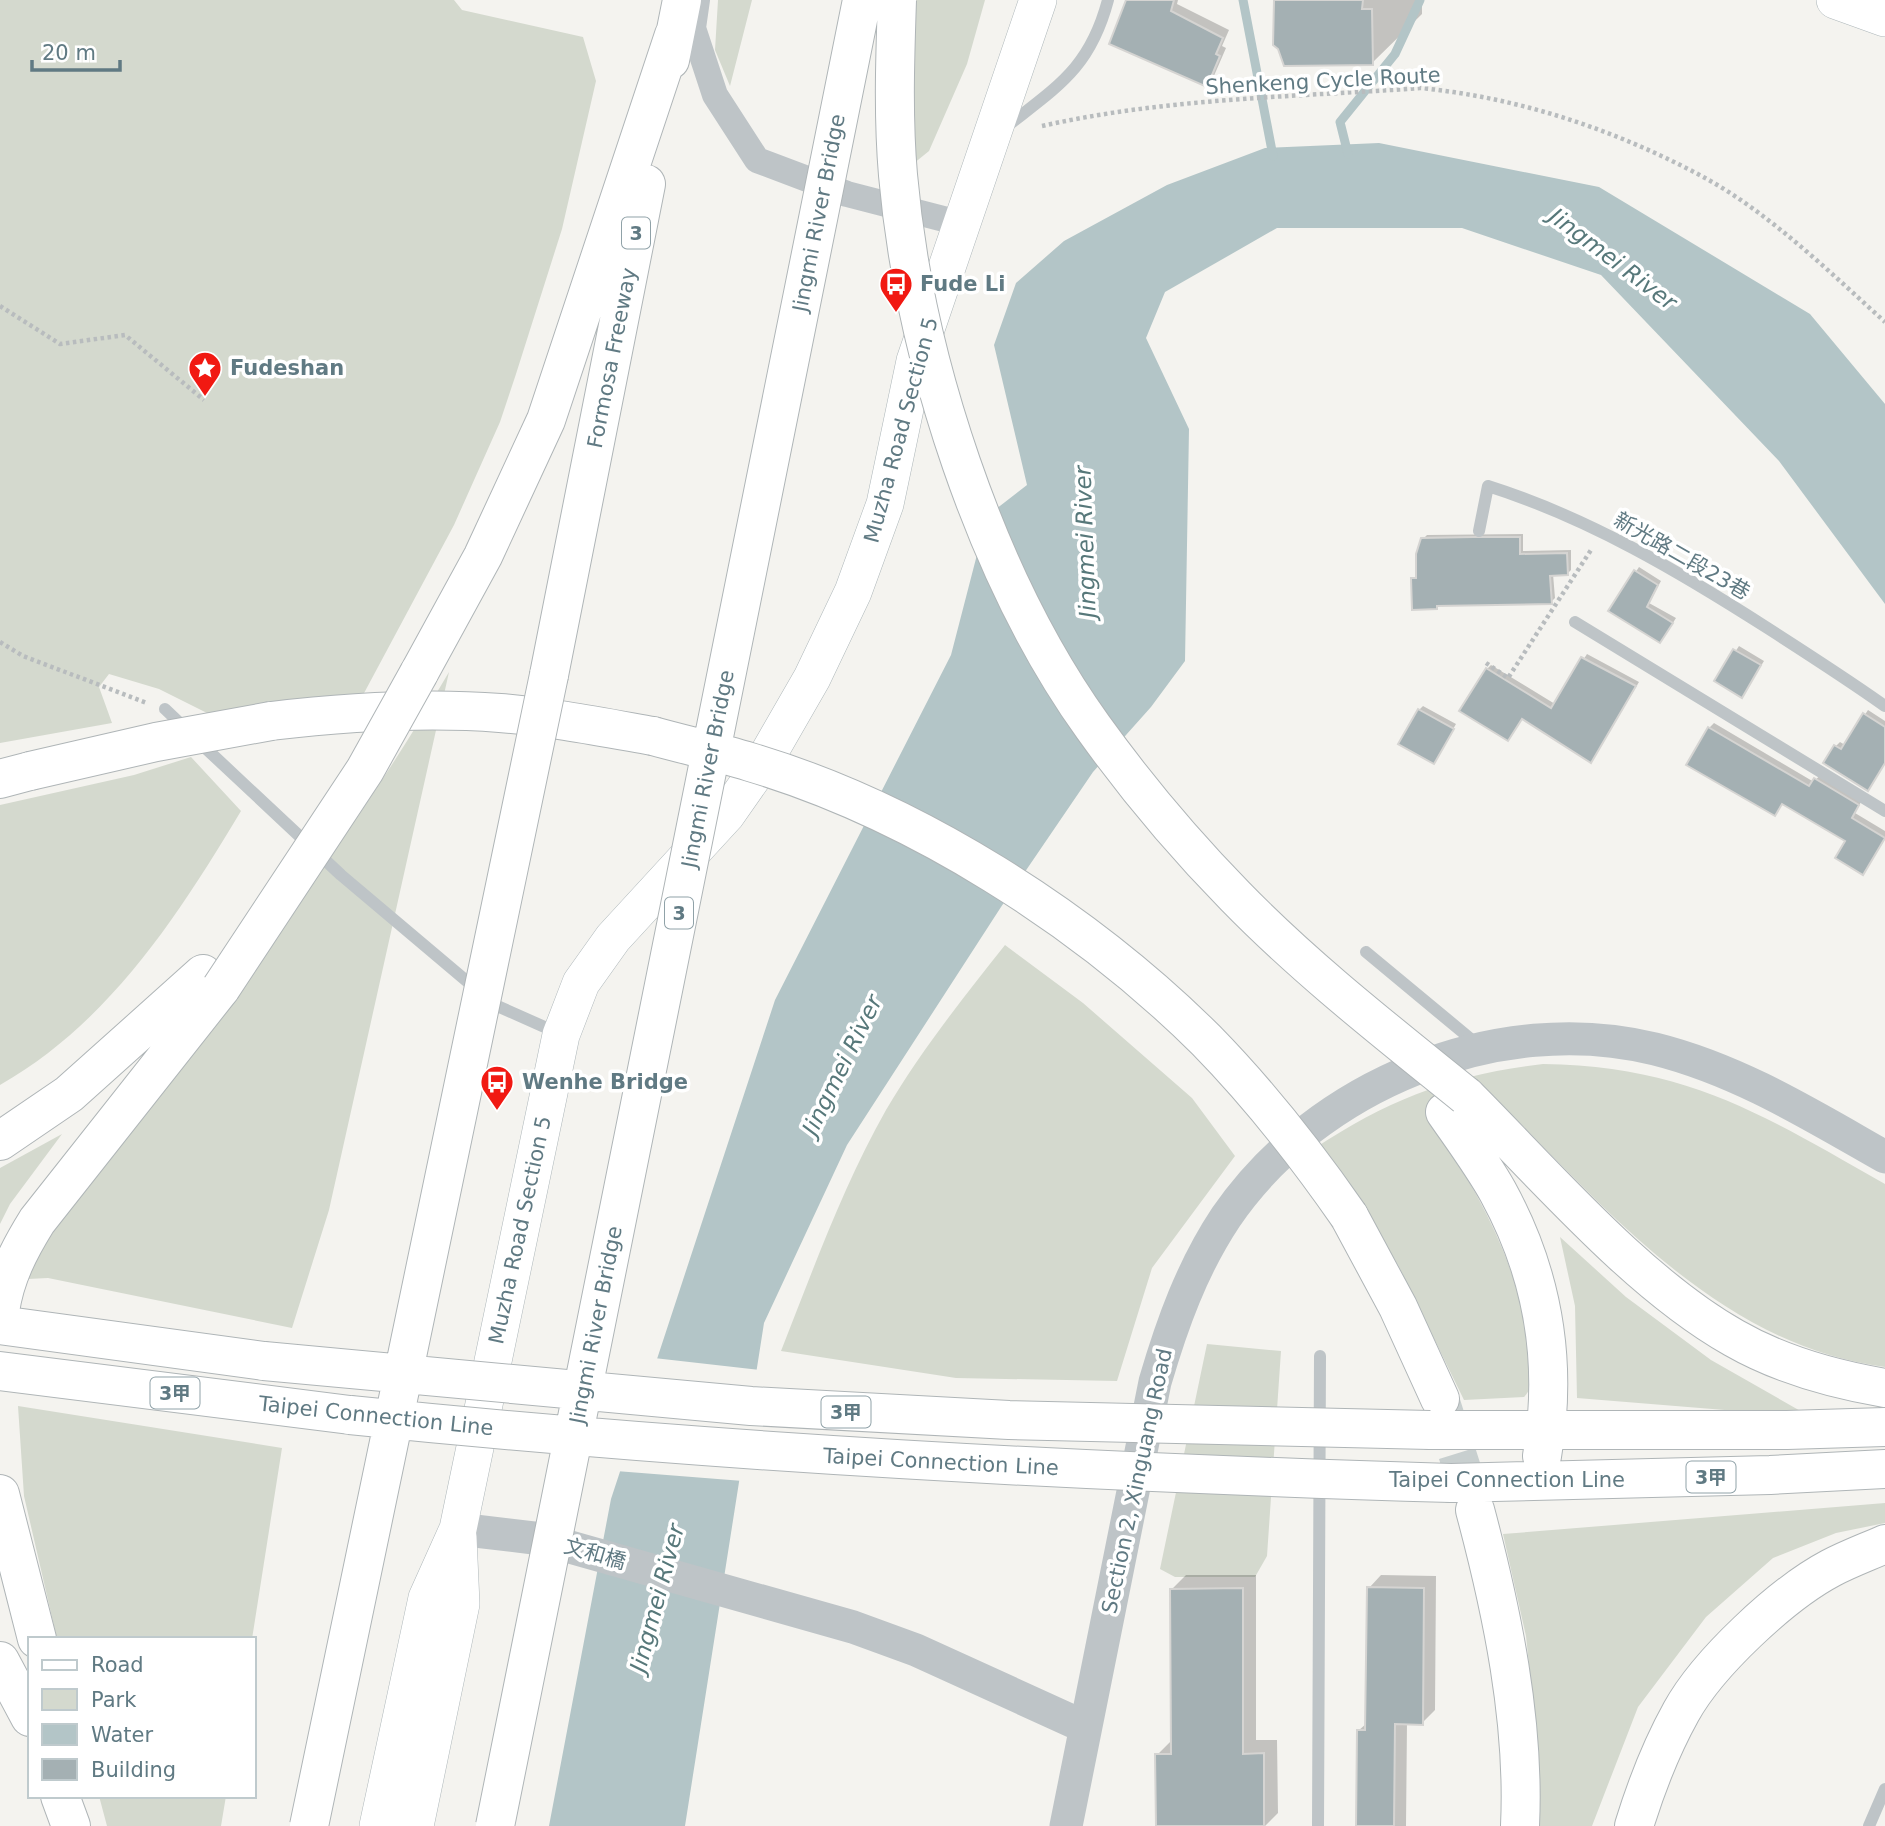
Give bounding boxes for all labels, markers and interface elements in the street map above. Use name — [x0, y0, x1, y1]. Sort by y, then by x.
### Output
scale bar — [32, 28, 119, 72]
text: 20 m — [42, 41, 96, 65]
street label: Shenkeng Cycle Route — [1205, 63, 1441, 99]
street label: Jingmi River Bridge — [788, 112, 850, 316]
water label: Jingmei River — [1541, 200, 1683, 316]
road number: 3 — [622, 218, 650, 248]
bus stop icon: Fude Li — [877, 265, 915, 314]
street label: Formosa Freeway — [583, 266, 641, 450]
place label: Fude Li — [920, 272, 1005, 296]
street label: Muzha Road Section 5 — [859, 314, 943, 546]
place icon: Fudeshan — [186, 349, 224, 398]
place label: Fudeshan — [230, 356, 344, 380]
water label: Jingmei River — [1069, 464, 1101, 623]
street label: 新光路二段23巷 — [1610, 507, 1754, 605]
street label: Jingmi River Bridge — [677, 668, 739, 872]
road number: 3 — [665, 897, 693, 928]
water label: Jingmei River — [795, 990, 888, 1143]
bus stop icon: Wenhe Bridge — [478, 1063, 516, 1112]
place label: Wenhe Bridge — [522, 1070, 688, 1094]
street label: Muzha Road Section 5 — [484, 1114, 556, 1346]
street label: Jingmi River Bridge — [565, 1224, 627, 1428]
street label: Section 2, Xinguang Road — [1097, 1346, 1177, 1616]
road number: 3甲 — [150, 1378, 200, 1408]
street label: Taipei Connection Line — [256, 1392, 495, 1440]
road number: 3甲 — [822, 1396, 870, 1428]
street label: Taipei Connection Line — [821, 1444, 1060, 1480]
road number: 3甲 — [1686, 1462, 1736, 1492]
street label: Taipei Connection Line — [1388, 1468, 1625, 1492]
water label: Jingmei River — [624, 1520, 690, 1679]
street label: 文和橋 — [561, 1534, 629, 1574]
legend — [28, 1637, 256, 1798]
text: Road — [91, 1653, 144, 1677]
text: Park — [91, 1688, 137, 1712]
text: Water — [91, 1723, 153, 1747]
text: Building — [91, 1758, 176, 1782]

